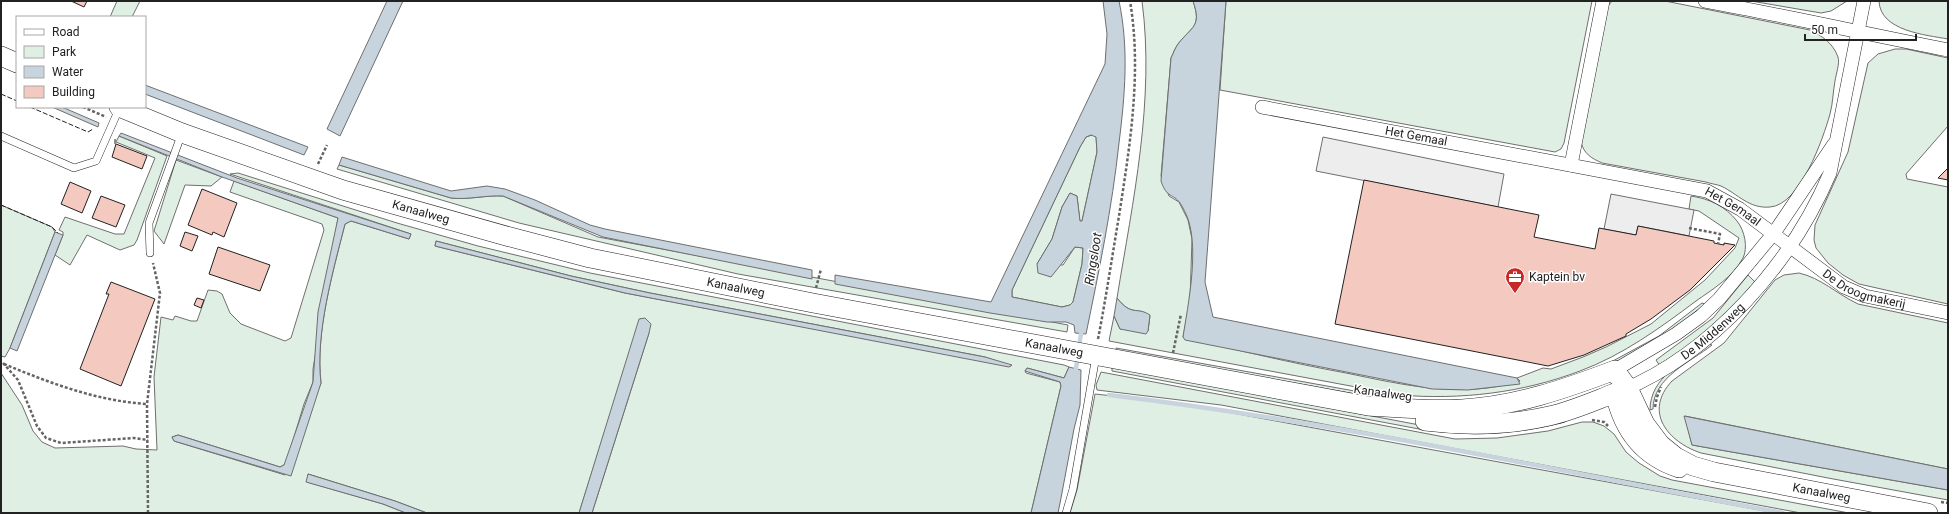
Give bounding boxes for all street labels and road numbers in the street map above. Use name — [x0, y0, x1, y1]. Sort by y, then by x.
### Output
street label: Het Gemaal — [1384, 123, 1448, 149]
street label: Het Gemaal — [1702, 184, 1763, 229]
street label: Kanaalweg — [391, 197, 451, 227]
street label: De Droogmakerij — [1820, 266, 1907, 311]
street label: Kanaalweg — [706, 275, 766, 300]
street label: De Middenweg — [1678, 300, 1747, 363]
street label: Kanaalweg — [1024, 336, 1084, 360]
street label: Kanaalweg — [1353, 382, 1413, 404]
street label: Kanaalweg — [1791, 480, 1852, 505]

